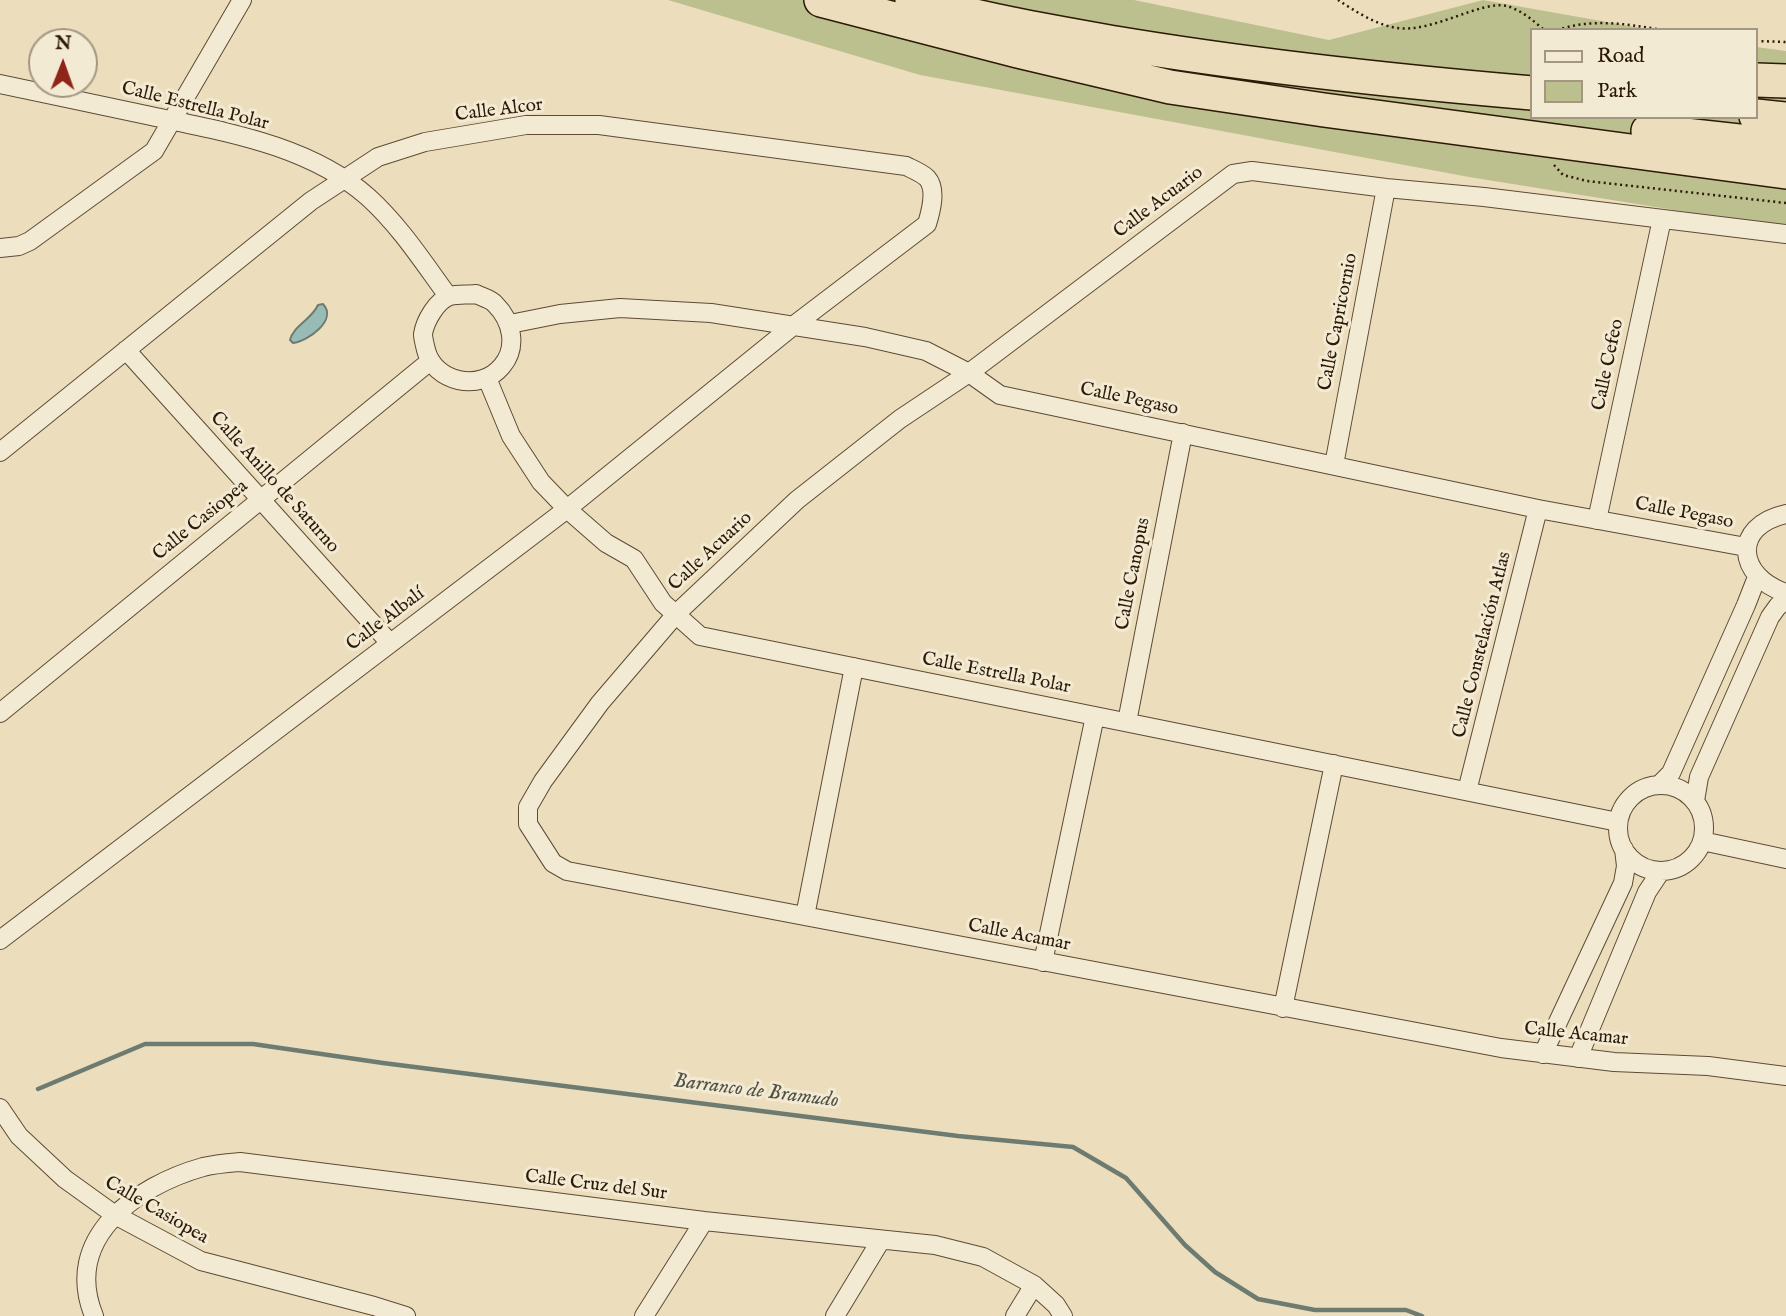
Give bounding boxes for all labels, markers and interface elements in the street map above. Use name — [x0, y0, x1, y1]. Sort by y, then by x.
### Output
north arrow — [28, 28, 98, 98]
legend — [1530, 28, 1758, 119]
text: N — [55, 32, 72, 56]
text: Road — [1597, 43, 1644, 70]
street label: Calle Estrella Polar — [119, 78, 271, 136]
text: Park — [1597, 78, 1637, 105]
street label: Calle Alcor — [454, 94, 544, 128]
street label: Calle Acuario — [1110, 162, 1208, 244]
street label: Calle Capricornio — [1314, 251, 1364, 393]
street label: Calle Cefeo — [1588, 317, 1630, 413]
street label: Calle Pegaso — [1078, 378, 1180, 422]
street label: Calle Anillo de Saturno — [205, 408, 343, 558]
street label: Calle Casiopea — [149, 476, 253, 566]
street label: Calle Pegaso — [1633, 493, 1735, 535]
street label: Calle Acuario — [664, 507, 758, 597]
street label: Calle Canopus — [1112, 516, 1156, 632]
street label: Calle Constelación Atlas — [1449, 549, 1517, 741]
street label: Calle Albalí — [343, 583, 429, 657]
street label: Calle Estrella Polar — [920, 648, 1072, 700]
street label: Calle Acamar — [966, 915, 1072, 957]
street label: Calle Acamar — [1523, 1018, 1629, 1052]
water label: Barranco de Bramudo — [672, 1069, 840, 1115]
street label: Calle Cruz del Sur — [524, 1166, 668, 1206]
street label: Calle Casiopea — [100, 1172, 212, 1250]

